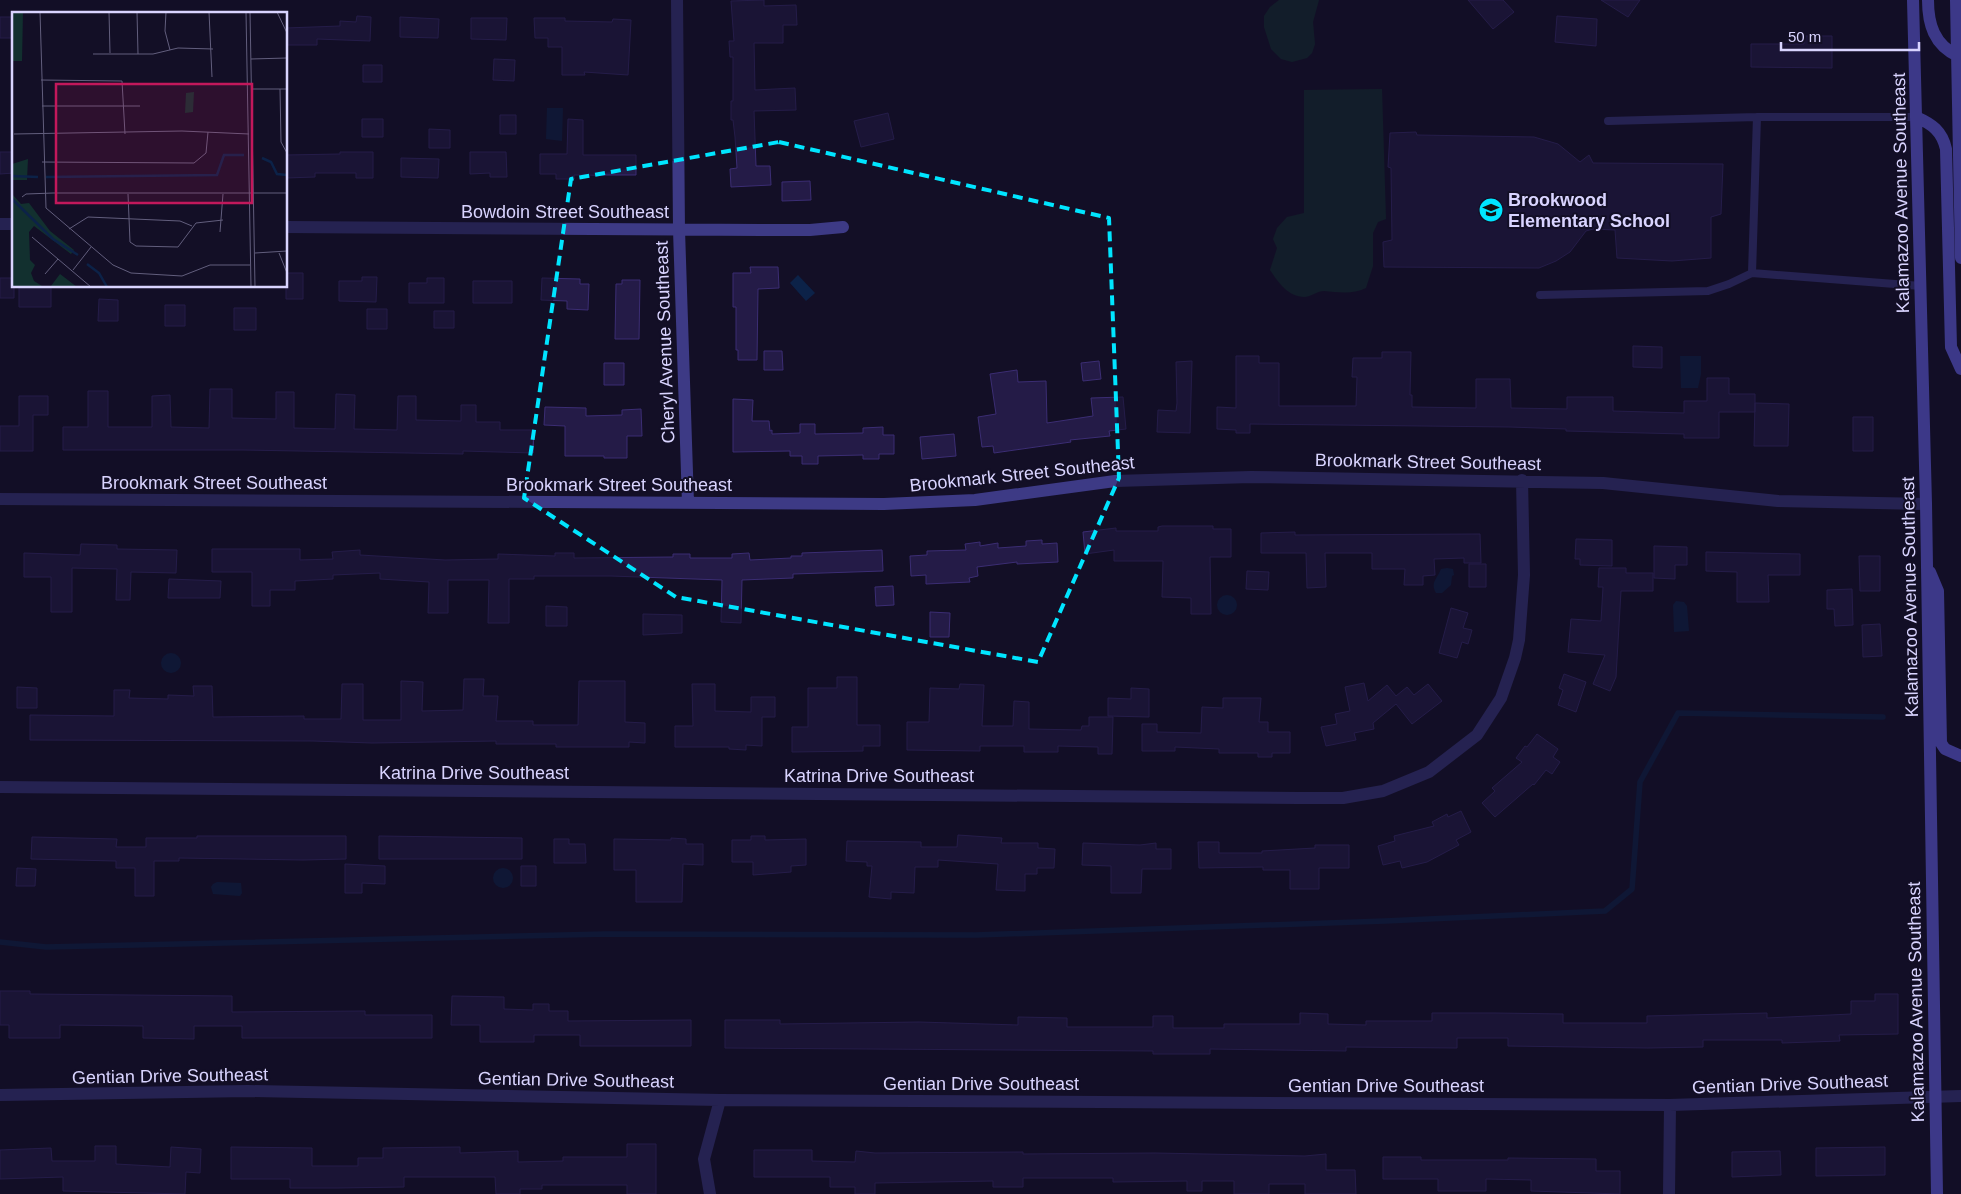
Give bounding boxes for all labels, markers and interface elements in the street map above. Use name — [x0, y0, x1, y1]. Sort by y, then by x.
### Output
inset map — [12, 12, 288, 288]
scale bar — [1781, 20, 1918, 52]
text: 50 m — [1788, 28, 1821, 45]
street label: Kalamazoo Avenue Southeast — [1889, 72, 1913, 314]
place label: Brookwood Elementary School — [1508, 190, 1670, 231]
school or university icon: Brookwood Elementary School — [1478, 197, 1504, 223]
street label: Bowdoin Street Southeast — [461, 202, 669, 222]
street label: Cheryl Avenue Southeast — [651, 240, 679, 444]
street label: Brookmark Street Southeast — [1315, 450, 1541, 474]
street label: Brookmark Street Southeast — [909, 452, 1135, 496]
street label: Brookmark Street Southeast — [101, 473, 327, 493]
street label: Brookmark Street Southeast — [506, 475, 732, 495]
street label: Kalamazoo Avenue Southeast — [1898, 476, 1922, 718]
street label: Katrina Drive Southeast — [379, 763, 569, 783]
street label: Katrina Drive Southeast — [784, 766, 974, 786]
street label: Kalamazoo Avenue Southeast — [1904, 881, 1928, 1123]
street label: Gentian Drive Southeast — [72, 1064, 268, 1088]
street label: Gentian Drive Southeast — [478, 1068, 674, 1092]
street label: Gentian Drive Southeast — [1692, 1071, 1888, 1097]
street label: Gentian Drive Southeast — [883, 1074, 1079, 1094]
street label: Gentian Drive Southeast — [1288, 1076, 1484, 1096]

